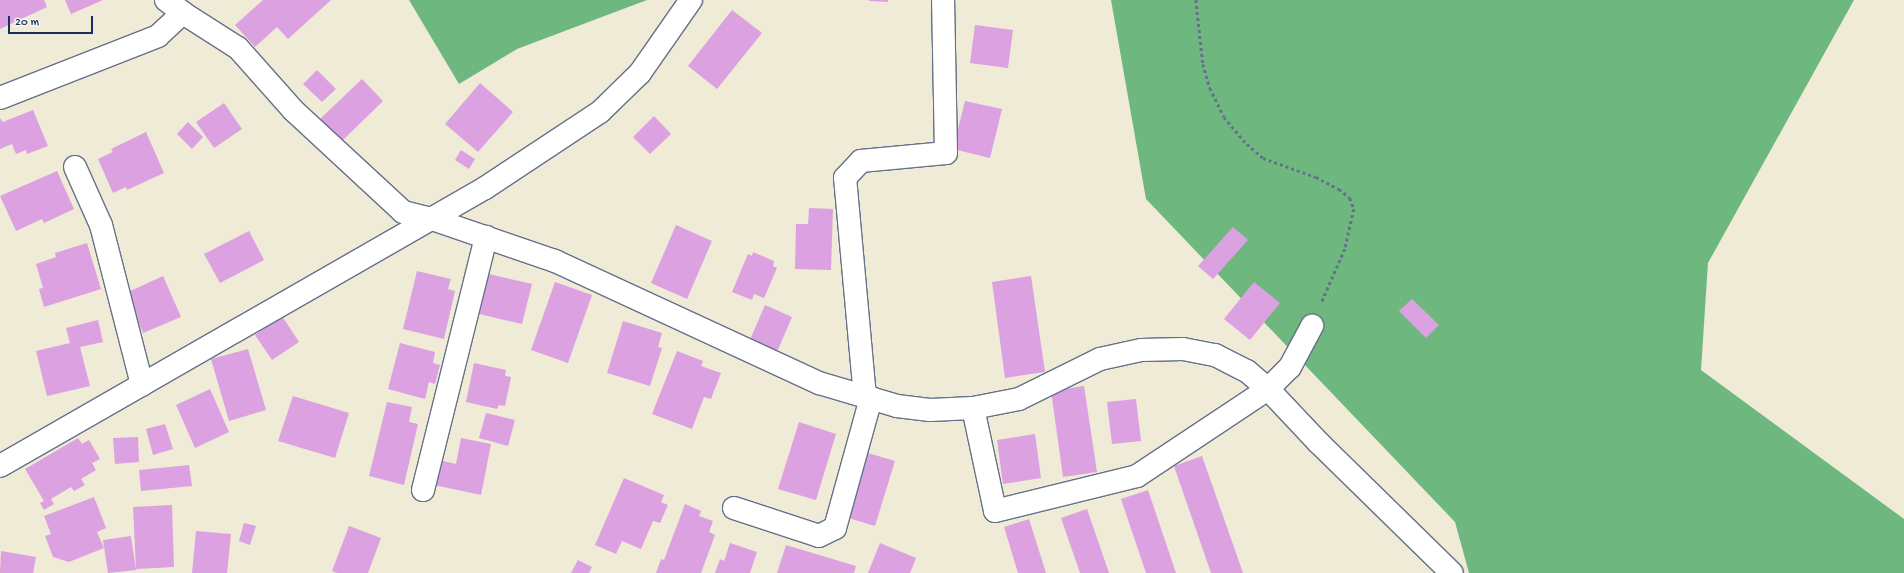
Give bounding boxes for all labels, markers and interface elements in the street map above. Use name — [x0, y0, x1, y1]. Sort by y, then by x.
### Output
scale bar — [10, 8, 95, 34]
text: 20 m — [15, 16, 39, 30]

